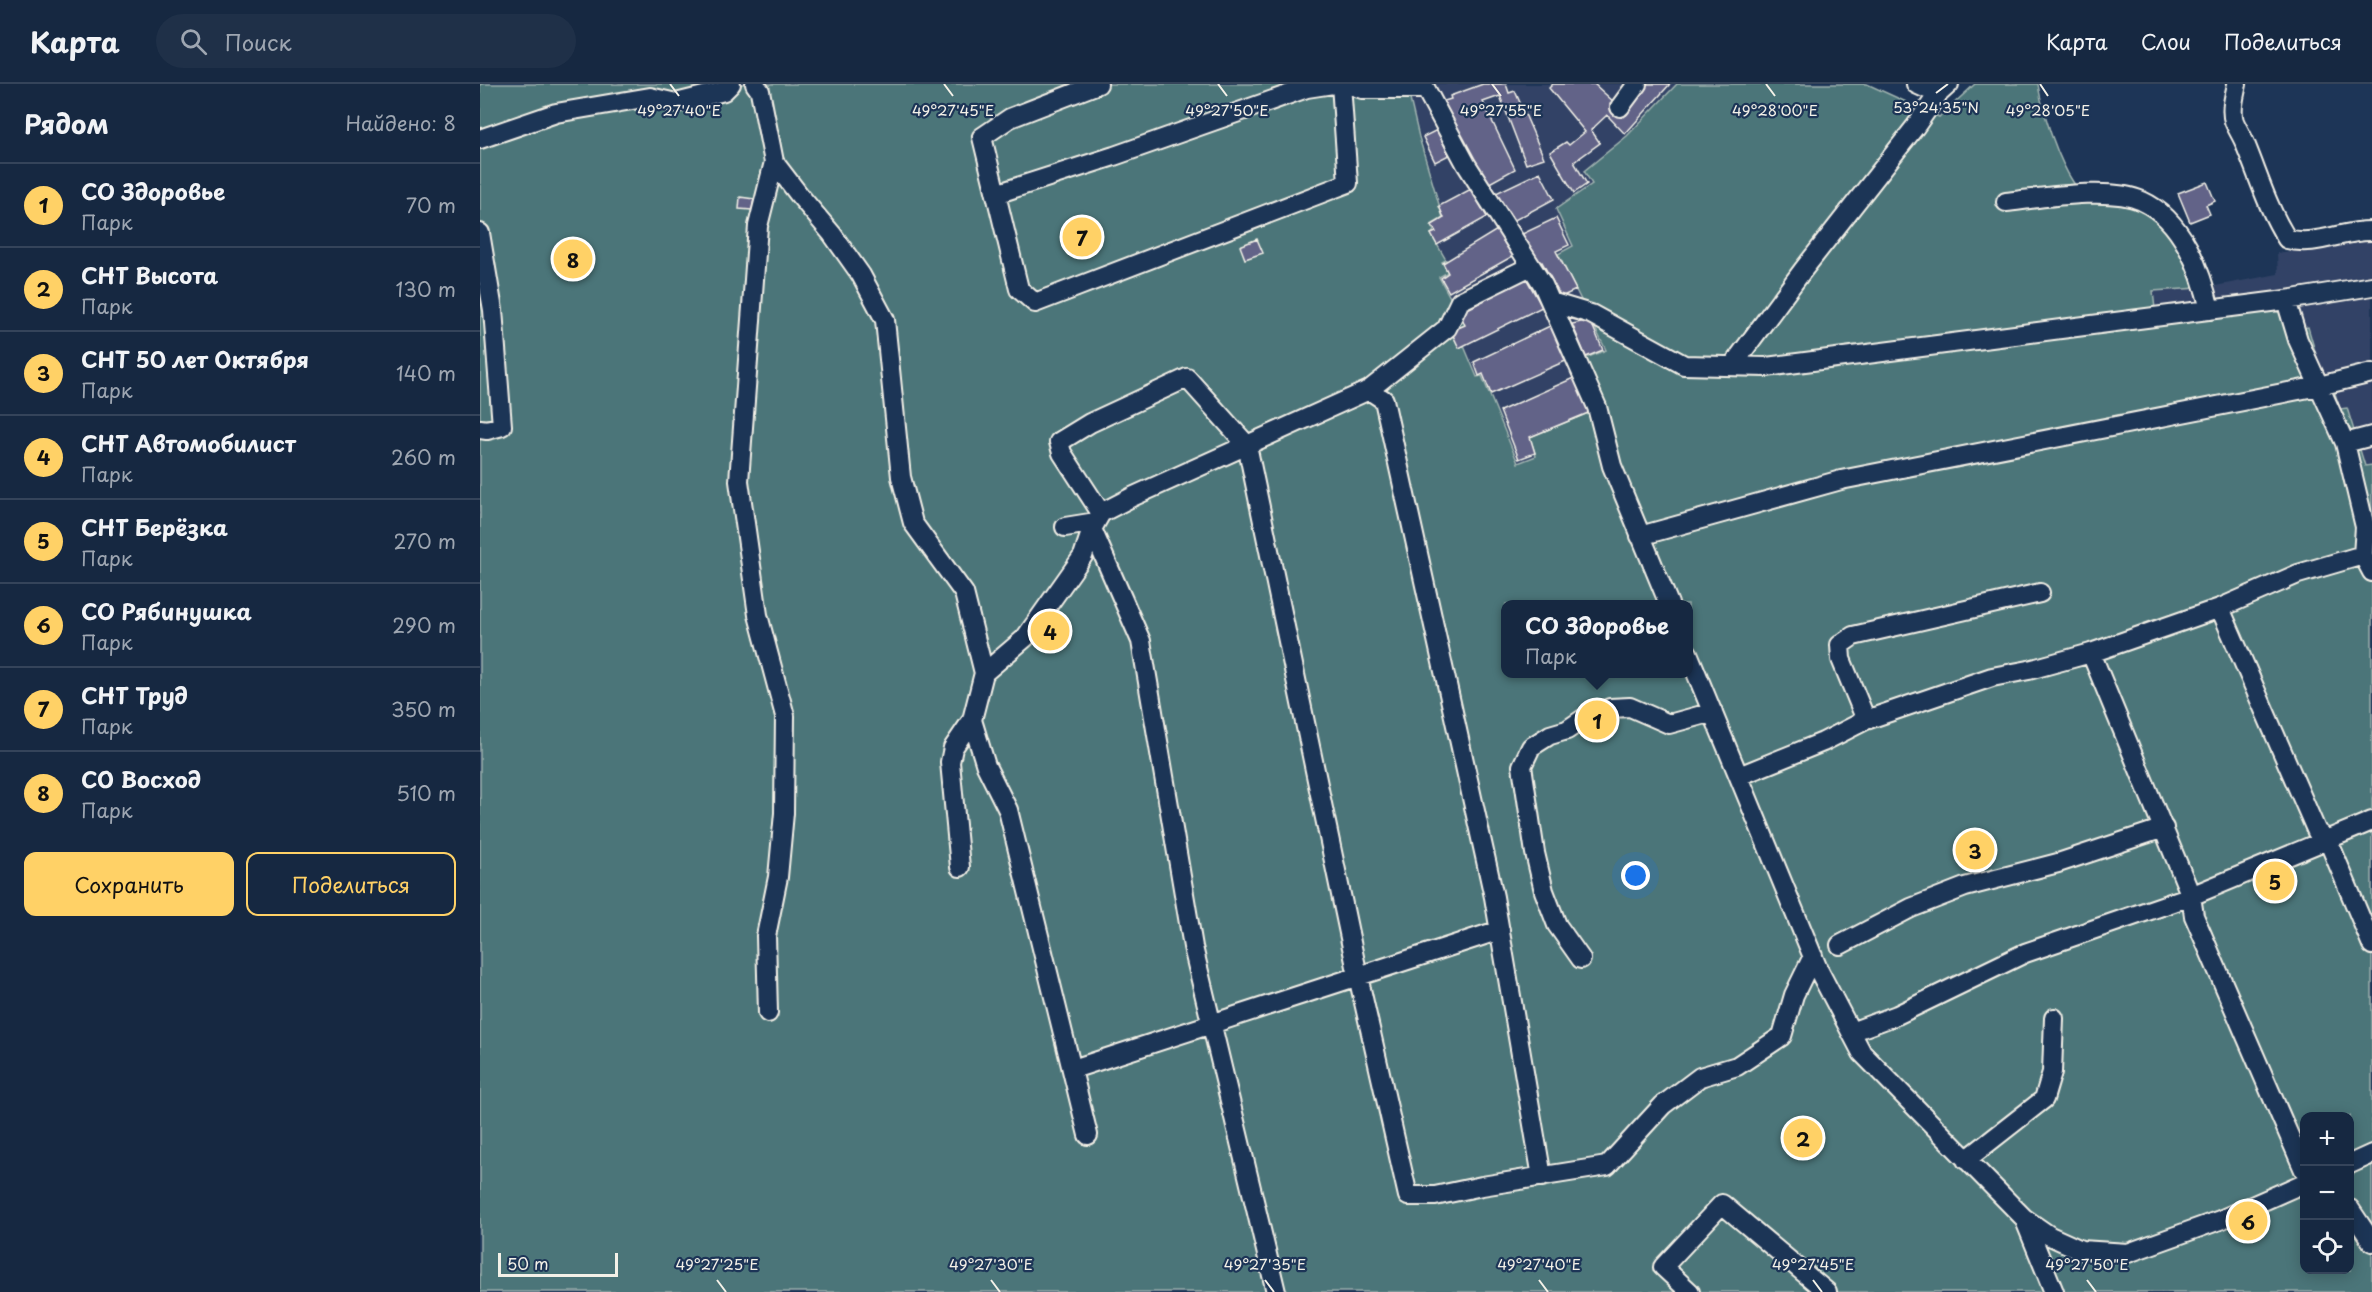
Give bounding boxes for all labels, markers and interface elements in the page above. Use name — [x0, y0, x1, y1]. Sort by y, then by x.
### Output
search box — [156, 14, 576, 68]
text: Карта — [30, 20, 120, 63]
icon: search — [177, 25, 210, 58]
text: Поиск — [225, 25, 292, 58]
text: Карта — [2046, 25, 2108, 57]
text: Слои — [2141, 25, 2191, 57]
text: Поделиться — [2224, 25, 2342, 57]
text: 53°24'35"N — [1893, 95, 1979, 118]
text: 49°27'40"E — [637, 98, 721, 121]
text: 49°27'45"E — [912, 98, 994, 121]
text: 49°27'50"E — [1185, 98, 1269, 121]
text: 49°27'55"E — [1460, 98, 1542, 121]
text: 49°28'00"E — [1732, 98, 1818, 121]
text: 49°28'05"E — [2006, 98, 2090, 121]
text: Рядом — [24, 104, 109, 143]
text: Найдено: 8 — [346, 108, 456, 138]
text: СО Здоровье — [81, 174, 225, 207]
text: 1 — [39, 190, 48, 220]
text: 70 m — [406, 190, 456, 220]
text: Парк — [81, 207, 133, 237]
pin: 7 — [1062, 214, 1102, 260]
pin: 8 — [554, 236, 592, 282]
text: СНТ Высота — [81, 258, 218, 291]
text: 2 — [36, 274, 51, 304]
text: 130 m — [396, 274, 456, 304]
text: Парк — [81, 291, 133, 321]
text: СНТ 50 лет Октября — [81, 342, 309, 375]
text: 3 — [37, 358, 50, 388]
text: 140 m — [396, 358, 456, 388]
text: Парк — [81, 375, 133, 405]
text: СНТ Автомобилист — [81, 426, 296, 459]
text: 4 — [37, 442, 50, 472]
text: 260 m — [391, 442, 456, 472]
text: Парк — [81, 459, 133, 489]
text: СНТ Берёзка — [81, 510, 228, 543]
text: 5 — [37, 526, 50, 556]
text: 270 m — [393, 526, 456, 556]
text: Парк — [81, 543, 133, 573]
text: СО Рябинушка — [81, 594, 252, 627]
popup — [1501, 600, 1693, 678]
pin: 4 — [1030, 608, 1070, 654]
text: СО Здоровье — [1525, 608, 1669, 641]
text: 6 — [36, 610, 51, 640]
text: 290 m — [392, 610, 456, 640]
text: Парк — [81, 627, 133, 657]
text: Парк — [1525, 641, 1577, 671]
text: СНТ Труд — [81, 678, 188, 711]
text: 7 — [38, 694, 49, 724]
text: 350 m — [391, 694, 456, 724]
pin: 1 — [1578, 698, 1616, 742]
text: Парк — [81, 711, 133, 741]
text: СО Восход — [81, 762, 201, 795]
text: 8 — [37, 778, 50, 808]
text: 510 m — [396, 778, 456, 808]
text: Парк — [81, 795, 133, 825]
pin: 3 — [1956, 828, 1994, 873]
button: Сохранить — [24, 852, 234, 916]
button: Поделиться — [246, 852, 456, 916]
pin: 5 — [2256, 858, 2294, 904]
your location — [1621, 861, 1650, 890]
map controls — [2300, 1112, 2354, 1274]
button: + — [2300, 1112, 2354, 1166]
pin: 2 — [1784, 1116, 1822, 1160]
button: − — [2300, 1166, 2354, 1220]
pin: 6 — [2228, 1198, 2268, 1244]
button: locate — [2300, 1220, 2354, 1274]
scale bar — [498, 1250, 618, 1278]
text: 50 m — [507, 1251, 548, 1275]
text: 49°27'25"E — [675, 1252, 759, 1275]
text: 49°27'30"E — [949, 1252, 1033, 1275]
text: 49°27'35"E — [1224, 1252, 1306, 1275]
text: 49°27'40"E — [1497, 1252, 1581, 1275]
text: 49°27'45"E — [1772, 1252, 1854, 1275]
text: 49°27'50"E — [2045, 1252, 2129, 1275]

